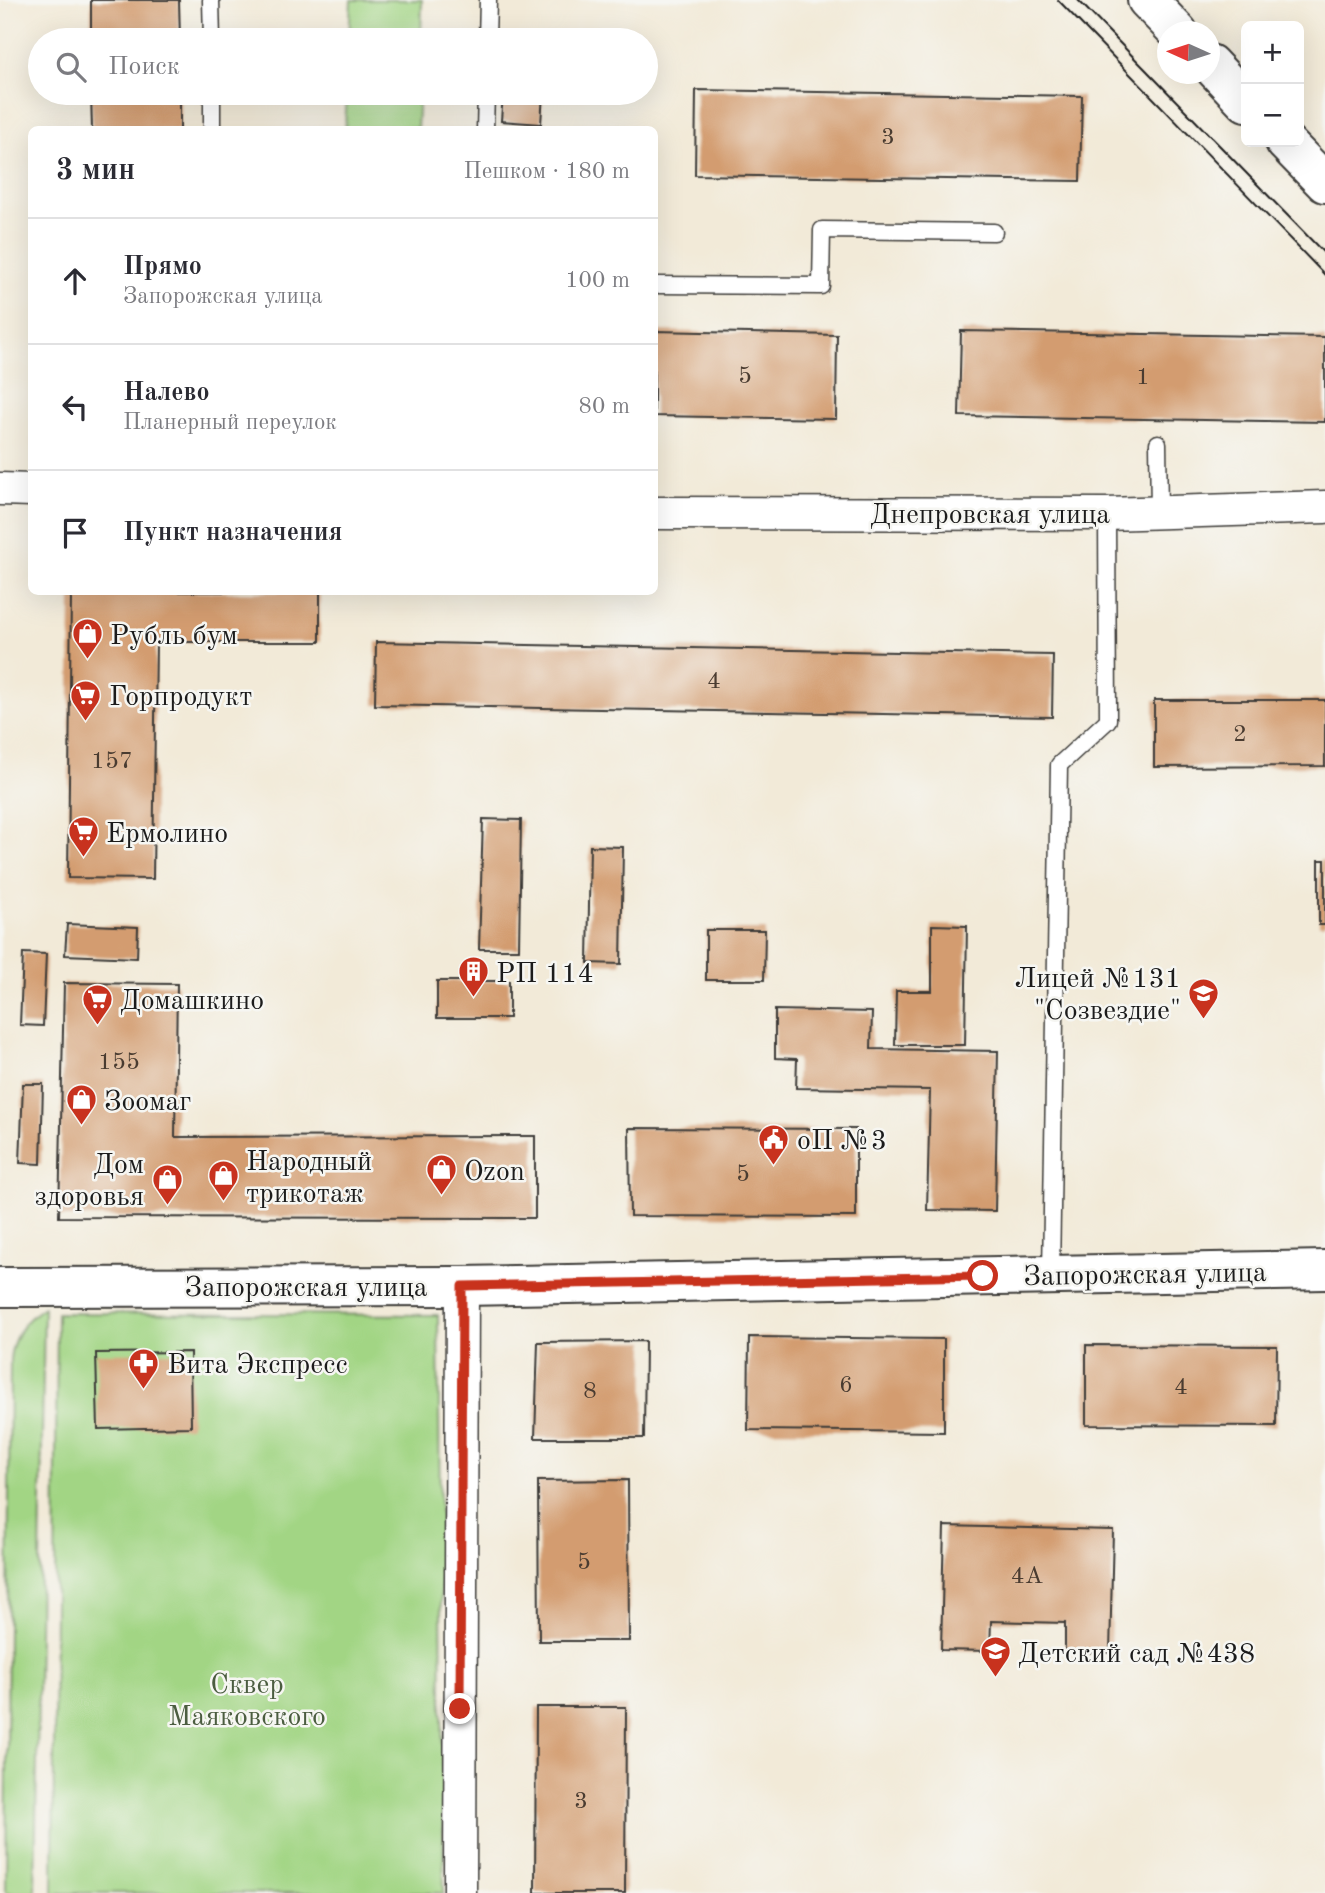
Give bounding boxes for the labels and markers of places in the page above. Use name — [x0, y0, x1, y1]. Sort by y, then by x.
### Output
shop icon: Рубль бум — [70, 617, 104, 661]
place label: Рубль бум — [110, 623, 238, 651]
supermarket icon: Горпродукт — [69, 678, 103, 722]
place label: Горпродукт — [109, 684, 252, 712]
supermarket icon: Ермолино — [66, 815, 100, 859]
place label: Ермолино — [106, 821, 228, 849]
building icon: РП 114 — [456, 955, 490, 999]
place label: РП 114 — [496, 961, 594, 989]
place label: Лицей №131 "Созвездие" — [1014, 966, 1181, 1026]
school or university icon: Лицей №131 "Созвездие" — [1187, 976, 1221, 1020]
supermarket icon: Домашкино — [80, 982, 114, 1026]
place label: Домашкино — [120, 988, 264, 1016]
shop icon: Зоомаг — [64, 1083, 98, 1127]
place label: Зоомаг — [104, 1089, 191, 1117]
public building icon: оП №3 — [757, 1122, 791, 1166]
place label: оП №3 — [797, 1128, 887, 1156]
place label: Народный трикотаж — [246, 1149, 372, 1209]
place label: Дом здоровья — [35, 1152, 144, 1212]
shop icon: Ozon — [424, 1153, 458, 1197]
shop icon: Народный трикотаж — [206, 1159, 240, 1203]
place label: Ozon — [464, 1159, 525, 1187]
shop icon: Дом здоровья — [150, 1162, 184, 1206]
pharmacy icon: Вита Экспресс — [127, 1346, 161, 1390]
place label: Вита Экспресс — [167, 1352, 348, 1380]
school or university icon: Детский сад №438 — [978, 1635, 1012, 1679]
place label: Детский сад №438 — [1018, 1641, 1255, 1669]

